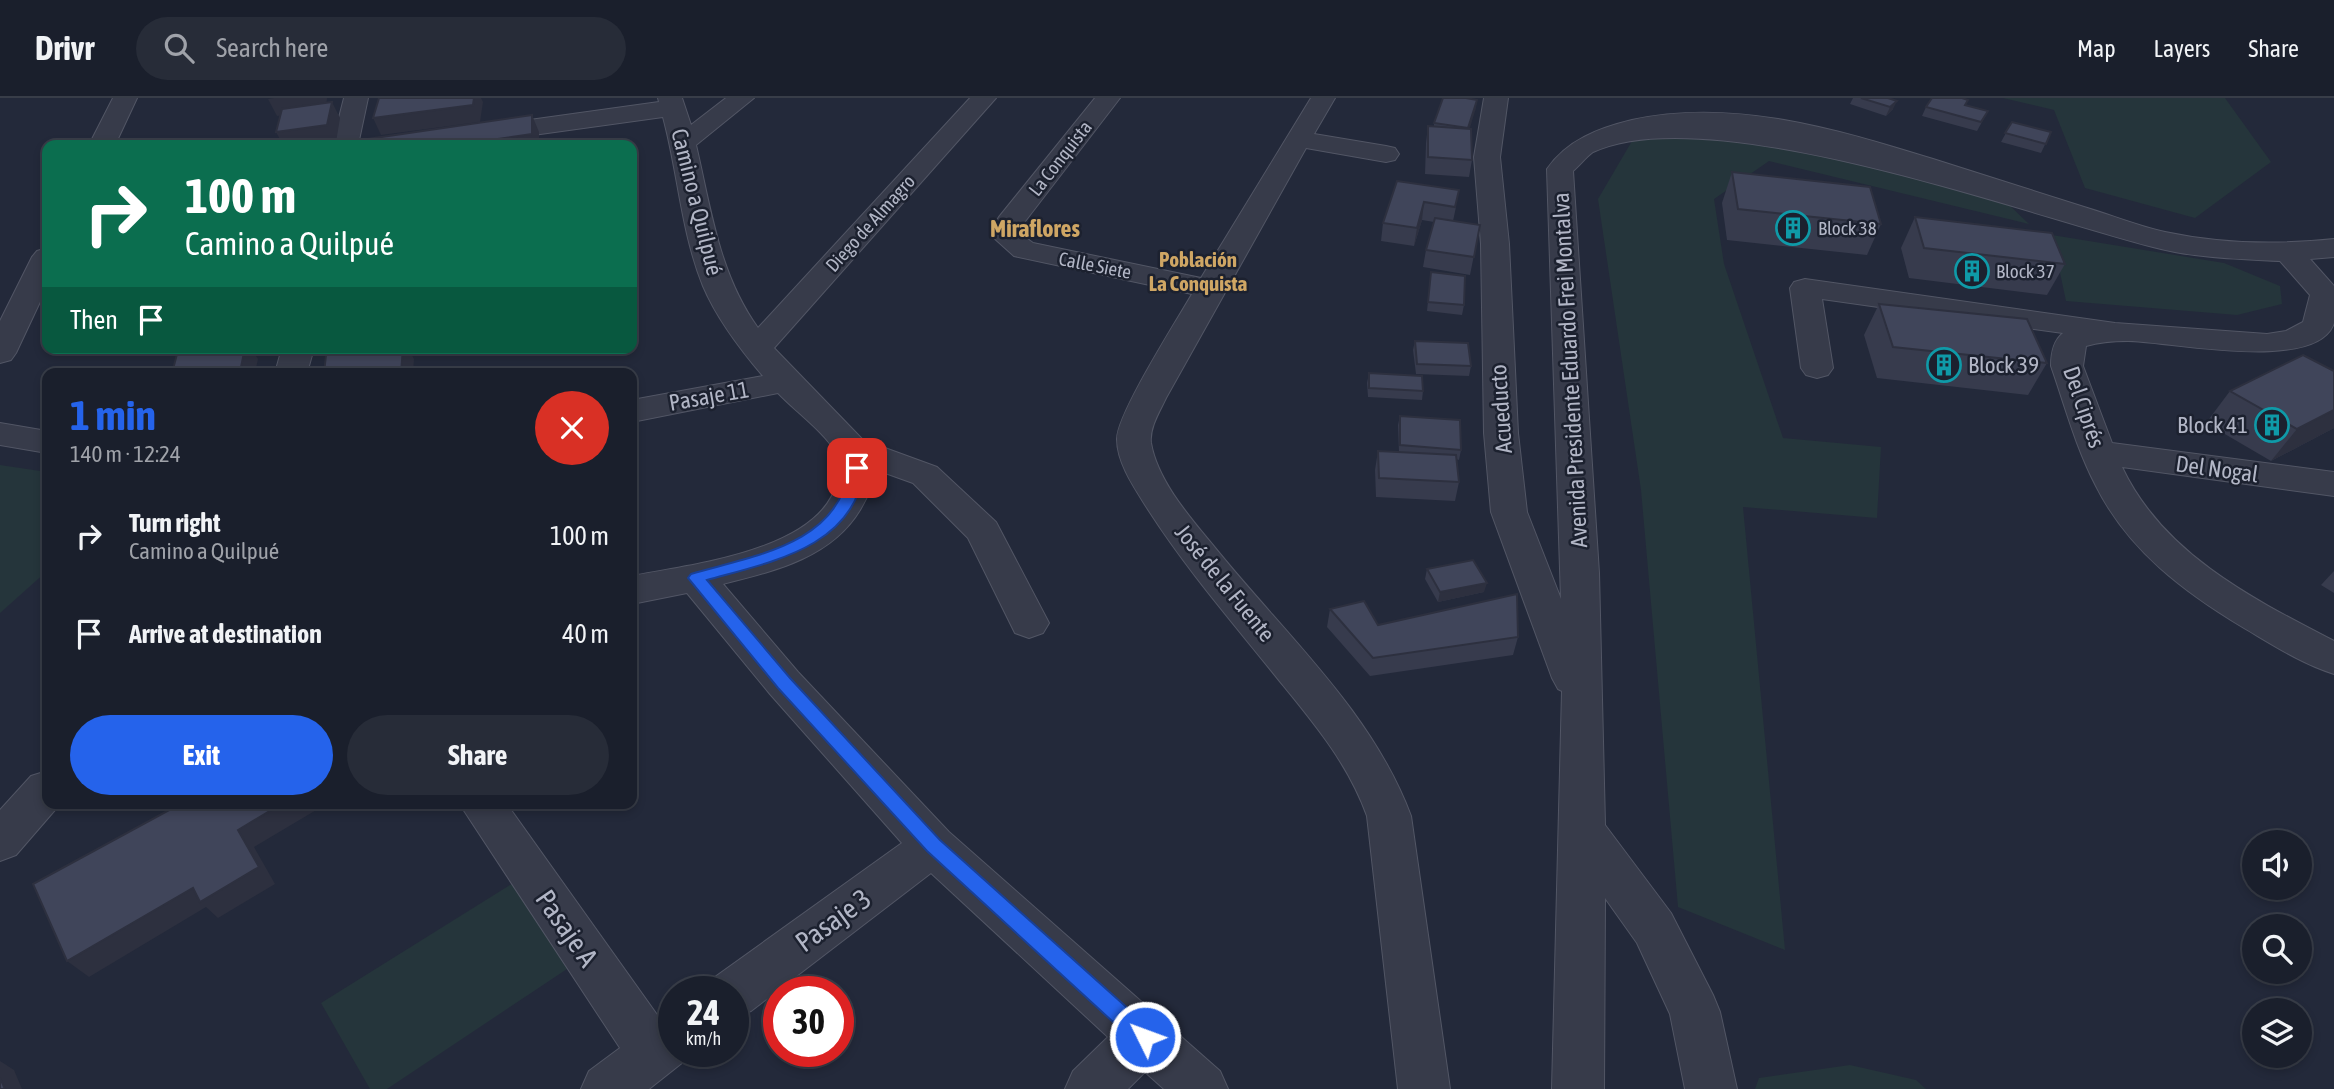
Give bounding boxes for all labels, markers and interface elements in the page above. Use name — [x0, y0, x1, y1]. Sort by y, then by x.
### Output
search box — [136, 17, 626, 80]
text: Drivr — [35, 29, 94, 67]
icon: search — [160, 29, 198, 67]
text: Search here — [216, 33, 328, 63]
text: Map — [2077, 35, 2116, 62]
text: Layers — [2154, 35, 2210, 62]
text: Share — [2248, 35, 2299, 62]
street label: La Conquista — [1024, 116, 1096, 200]
street label: Camino a Quilpué — [666, 126, 728, 278]
text: 100 m — [185, 167, 296, 223]
icon: right — [70, 168, 161, 259]
street label: Diego de Almagro — [821, 170, 919, 276]
street label: Avenida Presidente Eduardo Frei Montalva — [1548, 192, 1592, 548]
building icon: Block 38 — [1774, 209, 1812, 247]
district label: Miraflores — [990, 215, 1080, 242]
place label: Block 38 — [1818, 217, 1877, 239]
text: Camino a Quilpué — [185, 225, 394, 262]
street label: Calle Siete — [1057, 247, 1133, 283]
district label: Población La Conquista — [1149, 247, 1247, 295]
building icon: Block 37 — [1953, 252, 1991, 290]
place label: Block 37 — [1996, 260, 2055, 282]
icon: arrive — [132, 301, 170, 339]
text: Then — [70, 305, 118, 335]
building icon: Block 39 — [1925, 346, 1963, 384]
place label: Block 39 — [1968, 352, 2039, 378]
street label: Del Ciprés — [2058, 363, 2110, 451]
street label: Acueducto — [1485, 364, 1517, 454]
street label: Pasaje 11 — [667, 376, 751, 416]
text: 1 min — [70, 391, 156, 439]
button: close — [535, 391, 609, 465]
building icon: Block 41 — [2253, 406, 2291, 444]
place label: Block 41 — [2177, 412, 2248, 438]
pin — [827, 438, 887, 498]
text: 140 m · 12:24 — [70, 441, 181, 467]
icon: arrive — [838, 449, 876, 487]
street label: Del Nogal — [2174, 450, 2260, 488]
text: Turn right — [129, 508, 220, 538]
icon: right — [70, 517, 108, 555]
street label: José de la Fuente — [1170, 519, 1280, 647]
text: 100 m — [550, 521, 609, 551]
text: Camino a Quilpué — [129, 538, 279, 564]
icon: arrive — [70, 615, 108, 653]
text: Arrive at destination — [129, 619, 322, 649]
text: 40 m — [562, 619, 609, 649]
button: Exit — [70, 715, 333, 795]
button: Share — [347, 715, 609, 795]
map controls — [2242, 830, 2312, 1068]
button: sound — [2242, 830, 2312, 900]
street label: Pasaje 3 — [789, 882, 877, 958]
street label: Pasaje A — [529, 884, 605, 973]
button: search — [2242, 914, 2312, 984]
speed limit sign: 30 — [763, 976, 854, 1067]
text: 24 — [687, 992, 720, 1032]
button: layers — [2242, 998, 2312, 1068]
position arrow — [1108, 1000, 1182, 1074]
text: km/h — [686, 1028, 721, 1049]

